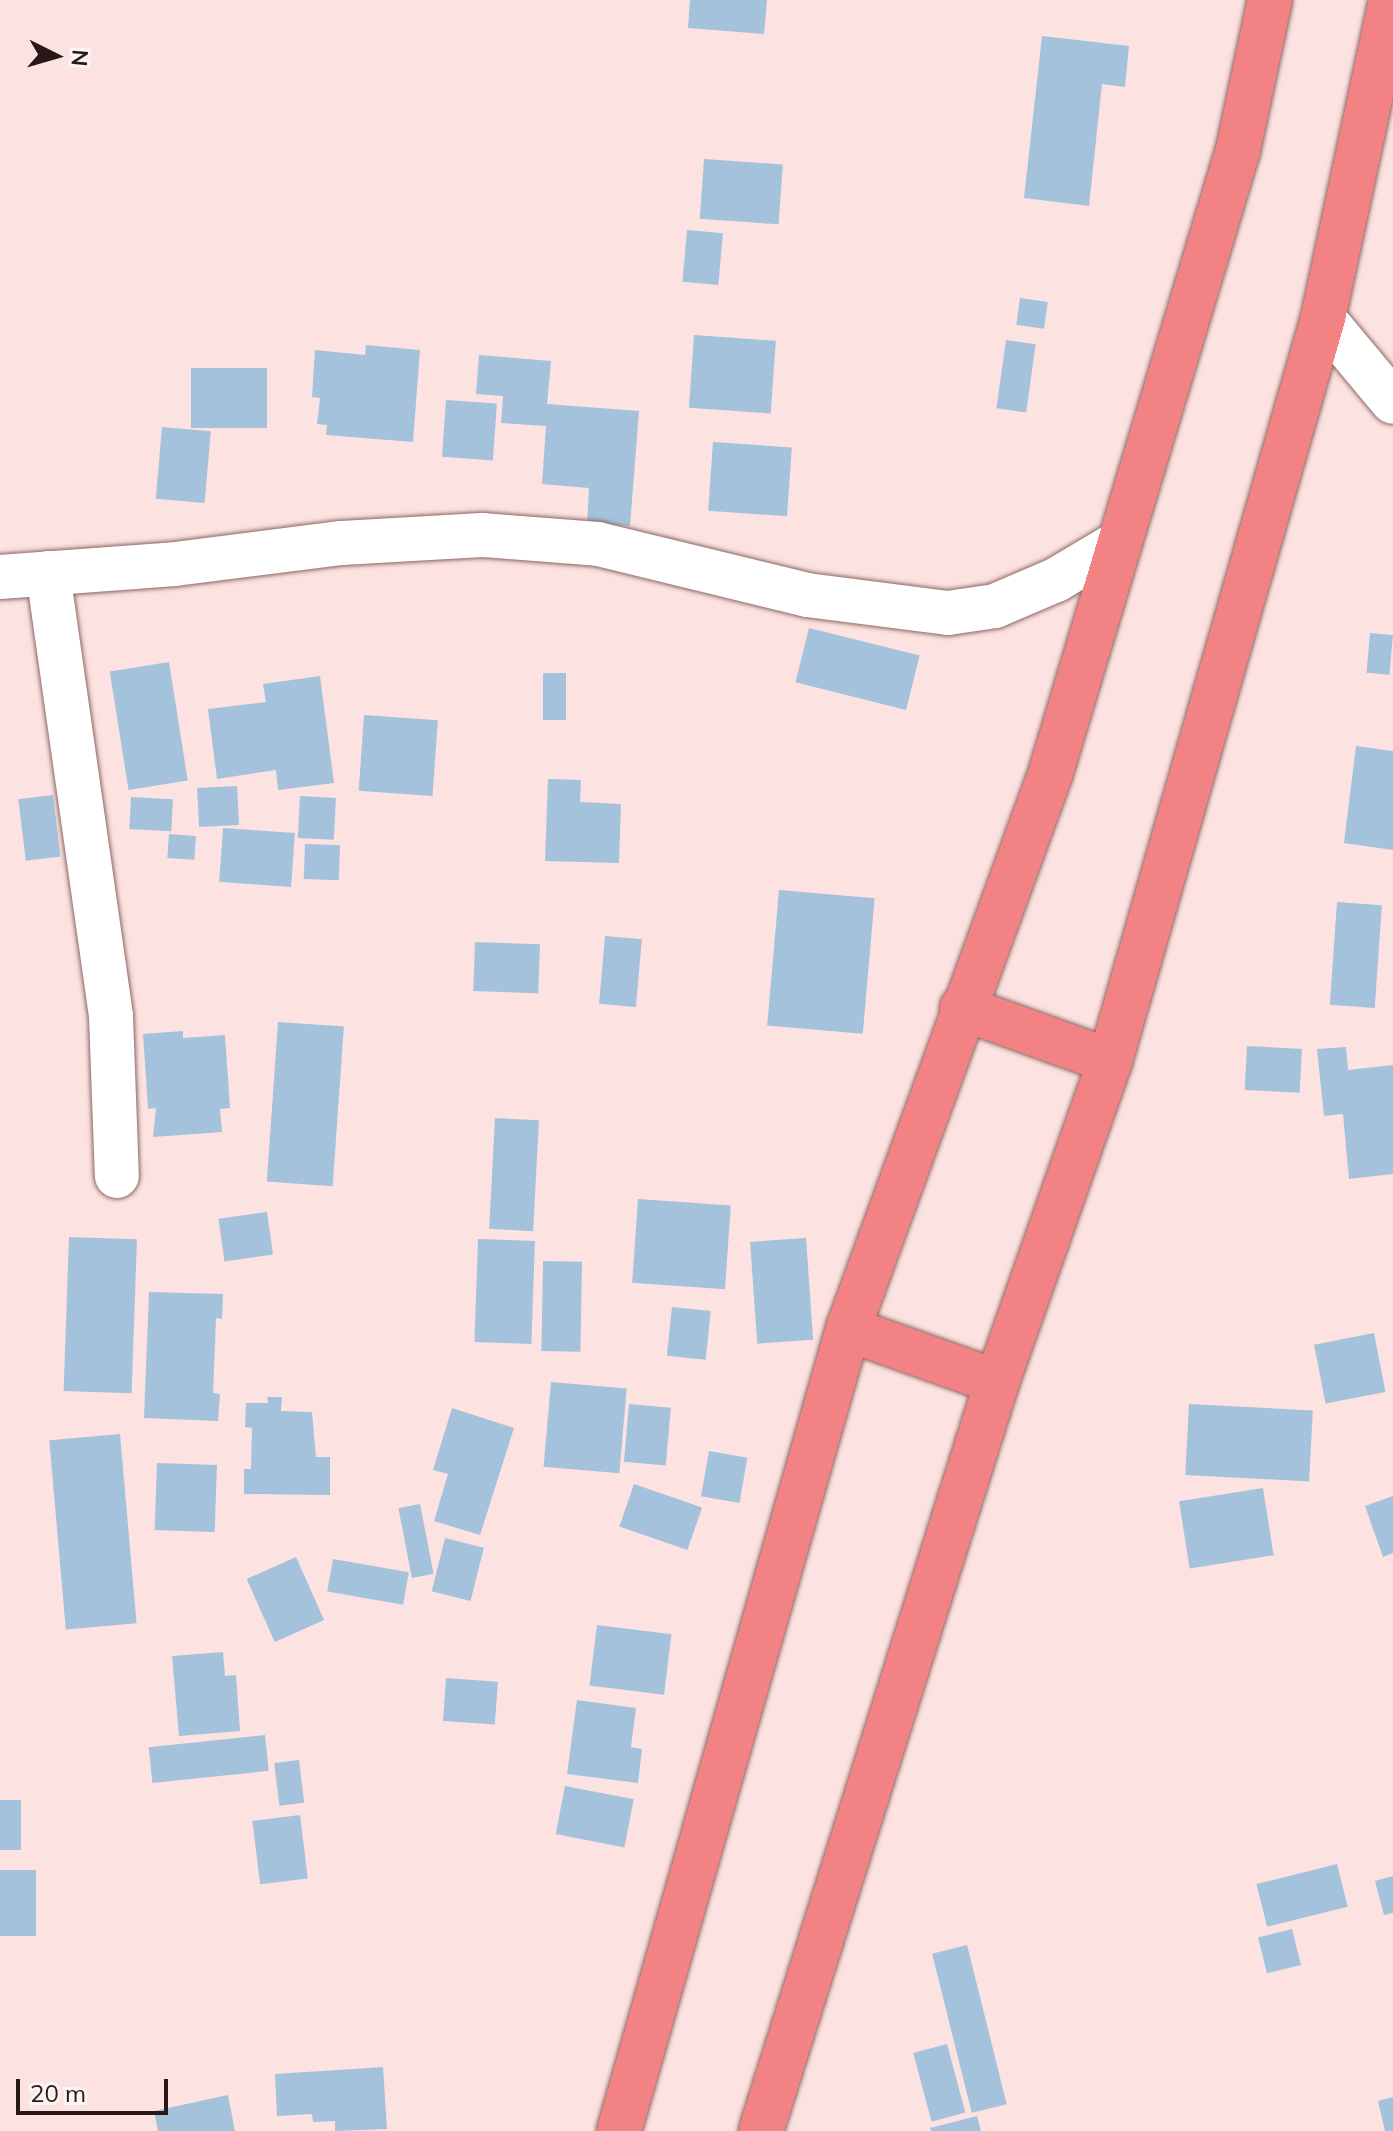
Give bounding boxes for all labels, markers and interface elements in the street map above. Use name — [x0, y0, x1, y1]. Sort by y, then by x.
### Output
north arrow — [16, 16, 96, 96]
text: N — [65, 49, 95, 68]
scale bar — [20, 2063, 172, 2113]
text: 20 m — [30, 2078, 86, 2108]

